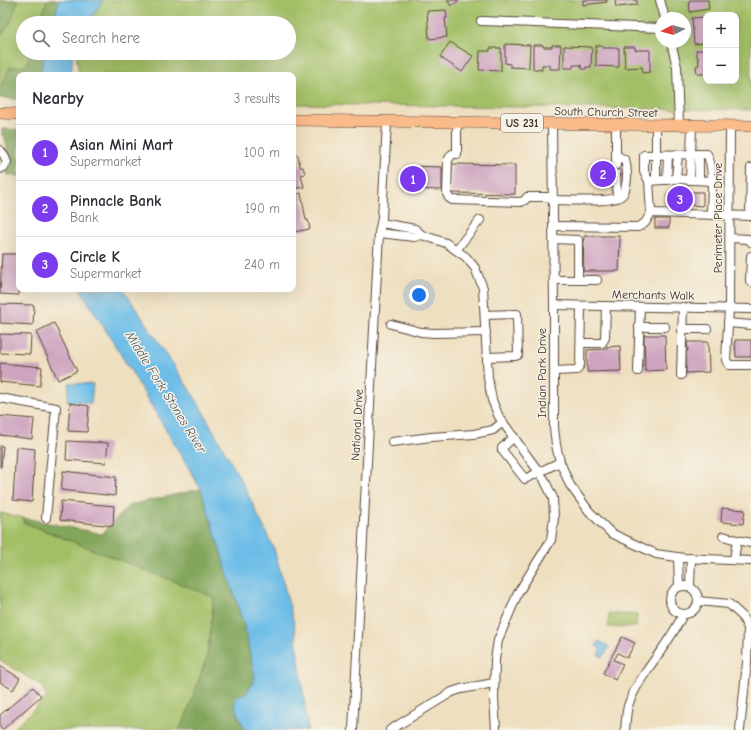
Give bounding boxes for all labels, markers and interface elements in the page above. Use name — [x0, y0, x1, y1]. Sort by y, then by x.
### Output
north arrow — [655, 12, 691, 48]
map controls — [703, 12, 739, 84]
button: + — [703, 12, 739, 48]
search box — [16, 16, 296, 60]
icon: search — [30, 27, 52, 49]
text: Search here — [62, 29, 140, 47]
button: − — [703, 48, 739, 84]
text: Nearby — [32, 89, 83, 108]
text: 3 results — [234, 91, 280, 106]
street label: South Church Street — [554, 104, 658, 120]
road number: US 231 — [501, 114, 543, 132]
text: Asian Mini Mart — [70, 136, 173, 154]
text: 1 — [42, 145, 48, 160]
text: 100 m — [244, 145, 280, 160]
text: Supermarket — [70, 154, 141, 169]
pin: 2 — [590, 159, 616, 189]
street label: Perimeter Place Drive — [711, 163, 725, 273]
pin: 1 — [400, 164, 426, 194]
pin: 3 — [667, 184, 693, 214]
text: Pinnacle Bank — [70, 192, 161, 210]
text: 2 — [42, 201, 48, 216]
text: 190 m — [245, 201, 280, 216]
text: Bank — [70, 210, 98, 225]
text: Circle K — [70, 248, 120, 266]
text: 3 — [42, 257, 48, 272]
text: 240 m — [244, 257, 280, 272]
text: Supermarket — [70, 266, 141, 281]
your location — [409, 285, 429, 305]
street label: Merchants Walk — [612, 287, 694, 303]
water label: Middle Fork Stones River — [122, 328, 210, 456]
street label: Indian Park Drive — [535, 328, 549, 418]
street label: National Drive — [348, 389, 366, 461]

